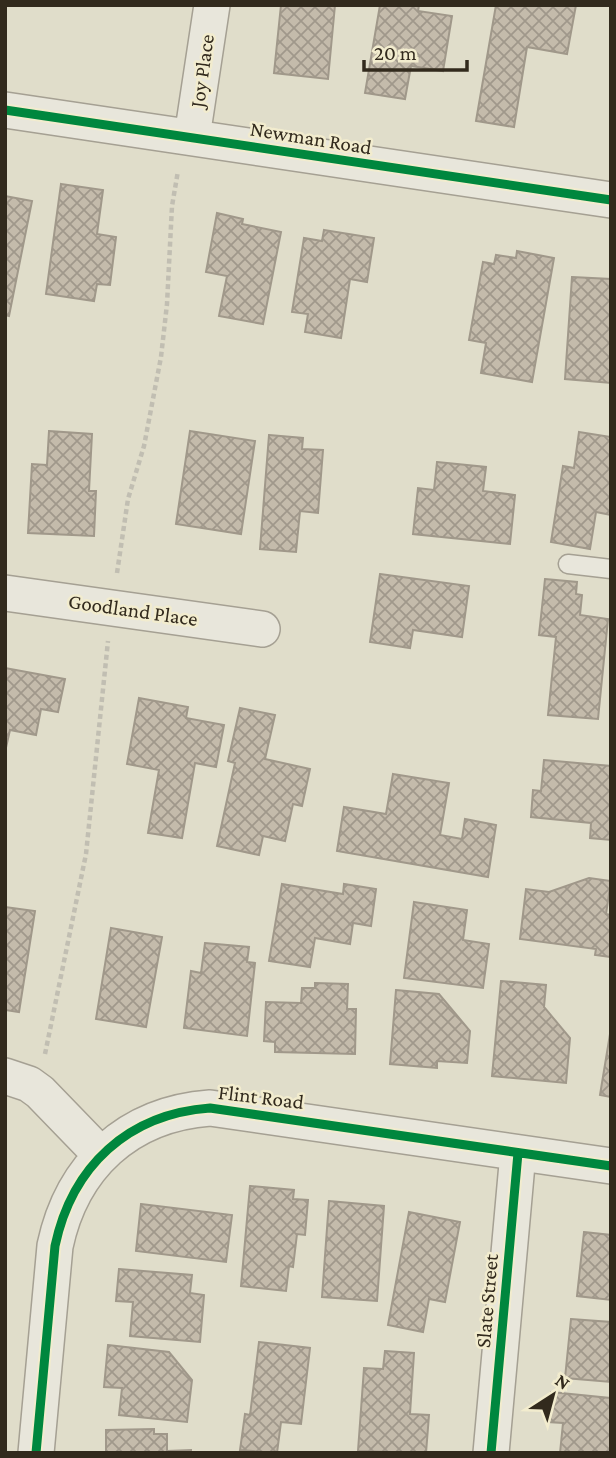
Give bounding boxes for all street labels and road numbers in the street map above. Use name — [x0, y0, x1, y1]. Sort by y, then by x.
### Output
street label: Joy Place — [185, 33, 219, 111]
street label: Newman Road — [249, 117, 373, 159]
street label: Goodland Place — [67, 589, 199, 631]
street label: Flint Road — [217, 1080, 305, 1114]
street label: Slate Street — [471, 1252, 503, 1349]

